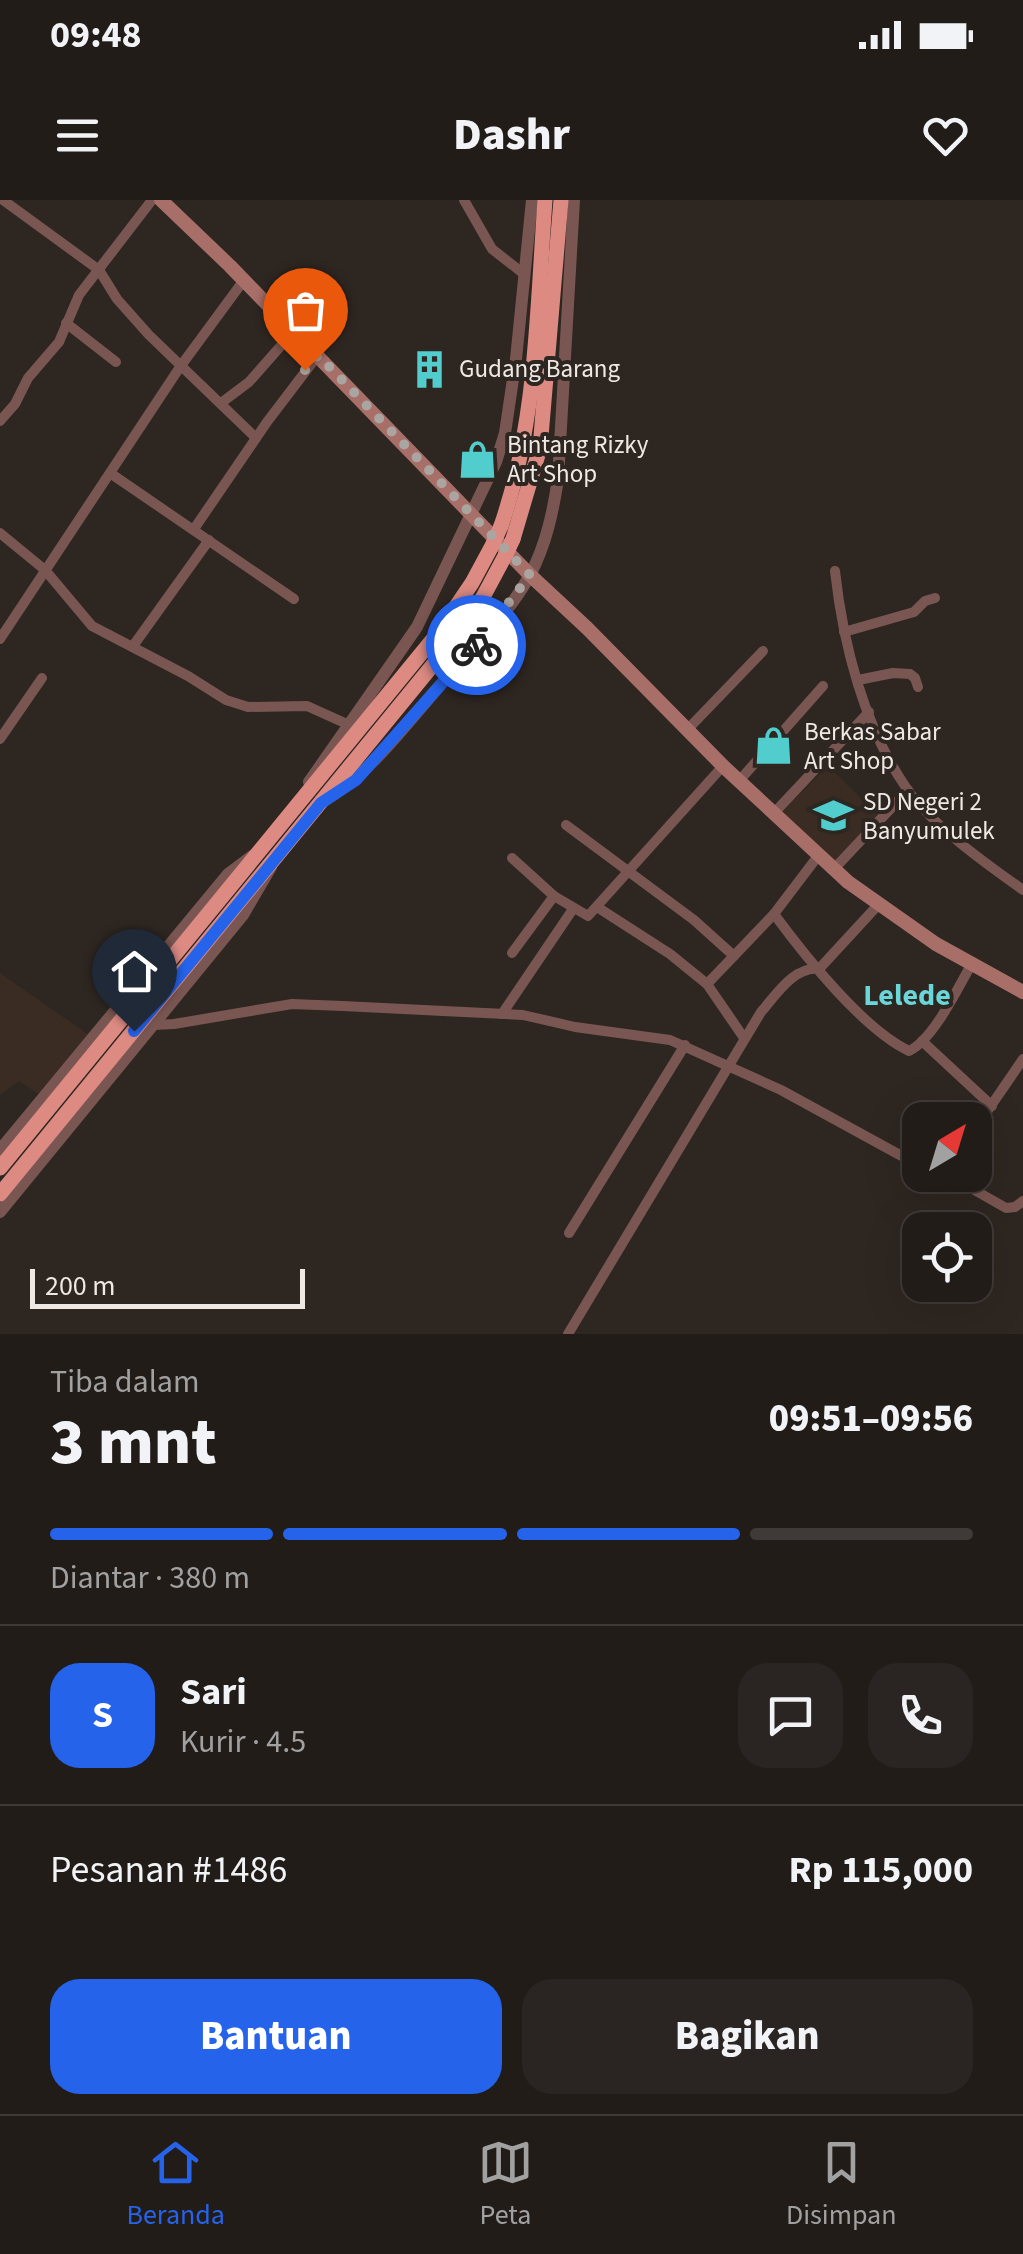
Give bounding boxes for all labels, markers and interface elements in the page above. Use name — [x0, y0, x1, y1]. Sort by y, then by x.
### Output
text: 09:48 — [50, 8, 142, 62]
text: Dashr — [453, 103, 570, 167]
icon: menu — [50, 108, 105, 163]
icon: heart — [918, 108, 973, 163]
pin — [263, 268, 348, 371]
icon: bag — [278, 283, 333, 338]
building icon: Gudang Barang — [408, 348, 450, 390]
place label: Gudang Barang — [459, 351, 620, 387]
place label: Bintang Rizky Art Shop — [507, 427, 649, 492]
shop icon: Bintang Rizky Art Shop — [456, 438, 498, 480]
courier — [426, 595, 526, 695]
icon: bike — [449, 618, 504, 673]
place label: Berkas Sabar Art Shop — [804, 714, 941, 779]
shop icon: Berkas Sabar Art Shop — [753, 725, 795, 767]
place label: SD Negeri 2 Banyumulek — [863, 784, 995, 849]
school or university icon: SD Negeri 2 Banyumulek — [812, 795, 854, 837]
pin — [92, 929, 177, 1032]
icon: home — [107, 944, 162, 999]
district label: Lelede — [863, 974, 951, 1017]
north arrow — [902, 1102, 992, 1192]
map controls — [902, 1102, 992, 1302]
button: locate — [902, 1212, 992, 1302]
scale bar — [30, 1264, 305, 1308]
text: 200 m — [45, 1266, 116, 1306]
text: Tiba dalam — [50, 1359, 200, 1405]
text: 09:51–09:56 — [769, 1392, 973, 1446]
text: 3 mnt — [50, 1396, 217, 1489]
text: Diantar · 380 m — [50, 1555, 250, 1601]
button: chat — [738, 1663, 843, 1768]
button: phone — [868, 1663, 973, 1768]
text: Sari — [180, 1665, 247, 1719]
text: S — [92, 1688, 113, 1742]
text: Kurir · 4.5 — [180, 1719, 306, 1765]
text: Pesanan #1486 — [50, 1843, 287, 1897]
text: Rp 115,000 — [789, 1843, 973, 1897]
button: Bantuan — [50, 1979, 502, 2094]
button: Bagikan — [522, 1979, 973, 2094]
tab: Beranda — [126, 2135, 225, 2235]
tab: Peta — [478, 2135, 533, 2235]
tab: Disimpan — [786, 2135, 896, 2235]

